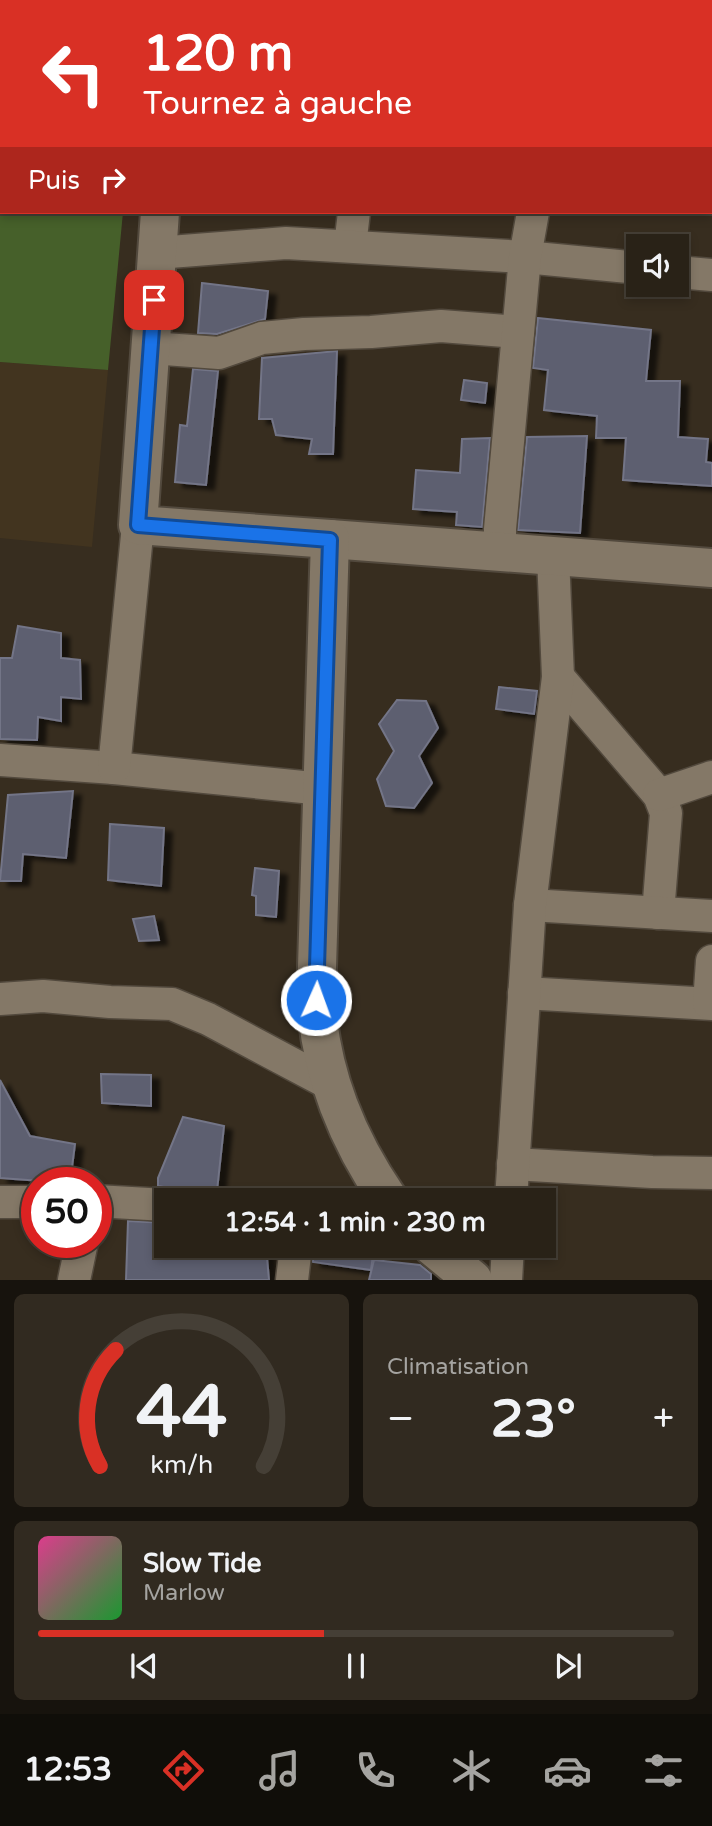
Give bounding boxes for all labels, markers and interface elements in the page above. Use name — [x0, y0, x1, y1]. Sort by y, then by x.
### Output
text: 120 m — [143, 25, 293, 84]
icon: left — [28, 28, 119, 119]
text: Tournez à gauche — [143, 85, 412, 123]
icon: right — [94, 161, 132, 199]
text: Puis — [28, 165, 80, 196]
map controls — [626, 234, 689, 297]
button: sound — [626, 234, 689, 297]
pin — [124, 270, 184, 330]
icon: arrive — [135, 281, 173, 319]
position arrow — [279, 963, 353, 1037]
speed limit sign: 50 — [21, 1167, 112, 1258]
text: 12:54 · 1 min · 230 m — [224, 1207, 486, 1238]
text: Climatisation — [387, 1353, 529, 1381]
text: 44 — [136, 1370, 227, 1458]
text: 23° — [491, 1388, 576, 1451]
text: − — [387, 1396, 414, 1442]
text: + — [653, 1396, 674, 1442]
text: km/h — [150, 1450, 213, 1480]
text: Slow Tide — [143, 1548, 261, 1579]
text: Marlow — [143, 1579, 225, 1607]
icon: previous — [125, 1647, 163, 1685]
icon: pause — [337, 1647, 375, 1685]
icon: next — [549, 1647, 587, 1685]
icon: directions — [159, 1746, 208, 1795]
icon: music — [255, 1746, 304, 1795]
icon: phone — [351, 1746, 400, 1795]
icon: climate — [447, 1746, 496, 1795]
icon: car — [543, 1746, 592, 1795]
icon: filters — [639, 1746, 688, 1795]
text: 12:53 — [24, 1751, 112, 1789]

